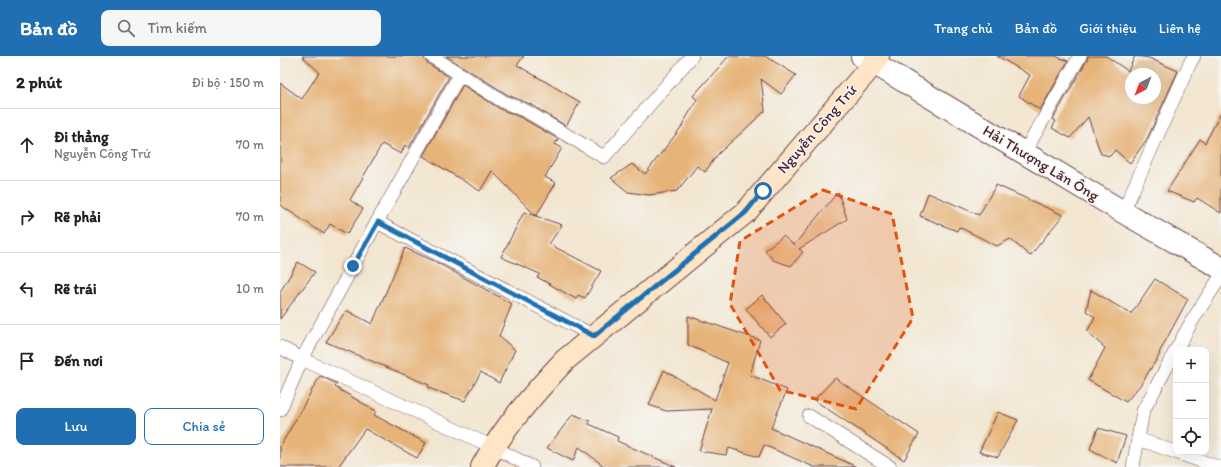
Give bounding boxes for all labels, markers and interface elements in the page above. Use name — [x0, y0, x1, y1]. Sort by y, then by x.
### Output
search box — [101, 10, 381, 46]
text: Bản đồ — [20, 17, 77, 40]
icon: search — [115, 17, 137, 39]
text: Tìm kiếm — [147, 19, 207, 37]
text: Trang chủ — [934, 20, 993, 37]
text: Bản đồ — [1015, 20, 1057, 37]
text: Giới thiệu — [1079, 20, 1137, 37]
text: Liên hệ — [1159, 20, 1201, 37]
north arrow — [1125, 68, 1161, 104]
text: 2 phút — [16, 72, 62, 92]
text: Đi bộ · 150 m — [192, 75, 264, 90]
street label: Nguyễn Công Trứ — [774, 81, 861, 177]
street label: Hải Thượng Lãn Ông — [980, 121, 1103, 205]
text: Đi thẳng — [54, 128, 109, 146]
icon: ahead — [16, 134, 38, 156]
text: 70 m — [236, 137, 264, 152]
text: Nguyễn Công Trứ — [54, 146, 151, 161]
route start — [754, 182, 772, 200]
icon: right — [16, 206, 38, 228]
text: Rẽ phải — [54, 208, 101, 226]
text: 70 m — [236, 209, 264, 224]
route end — [344, 257, 362, 275]
icon: left — [16, 278, 38, 300]
text: Rẽ trái — [54, 280, 97, 298]
text: 10 m — [236, 281, 264, 296]
map controls — [1173, 347, 1209, 455]
button: + — [1173, 347, 1209, 383]
icon: arrive — [16, 350, 38, 372]
text: Đến nơi — [54, 352, 103, 370]
button: − — [1173, 383, 1209, 419]
button: Lưu — [16, 408, 136, 445]
button: Chia sẻ — [144, 408, 264, 445]
button: locate — [1173, 419, 1209, 455]

